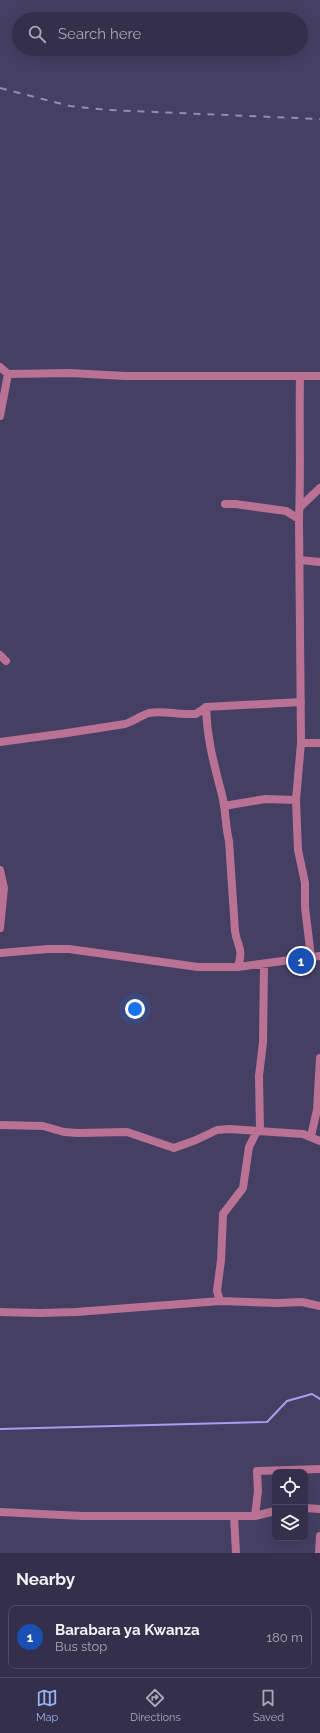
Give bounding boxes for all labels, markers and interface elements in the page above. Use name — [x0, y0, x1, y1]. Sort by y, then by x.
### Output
search box — [12, 12, 308, 56]
icon: search — [26, 23, 48, 45]
text: Search here — [58, 25, 141, 43]
pin: 1 — [288, 946, 314, 976]
your location — [125, 999, 145, 1019]
map controls — [272, 1469, 308, 1541]
button: locate — [272, 1469, 308, 1505]
button: layers — [272, 1505, 308, 1541]
text: Nearby — [16, 1569, 75, 1589]
text: Barabara ya Kwanza — [55, 1621, 200, 1639]
text: 1 — [27, 1630, 33, 1645]
text: 180 m — [267, 1630, 303, 1645]
text: Bus stop — [55, 1639, 107, 1654]
tab: Map — [36, 1687, 58, 1724]
tab: Directions — [130, 1687, 181, 1724]
tab: Saved — [253, 1687, 284, 1724]

